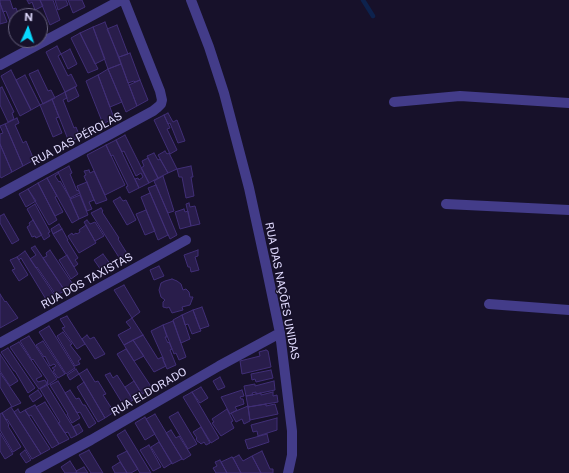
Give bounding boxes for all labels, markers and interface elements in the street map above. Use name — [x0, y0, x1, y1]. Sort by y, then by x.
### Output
north arrow — [8, 8, 48, 48]
text: N — [24, 11, 33, 23]
street label: RUA DAS PÉROLAS — [29, 109, 125, 169]
street label: RUA DAS NAÇÕES UNIDAS — [262, 221, 302, 361]
street label: RUA DOS TAXISTAS — [39, 250, 135, 312]
street label: RUA ELDORADO — [109, 365, 189, 419]

